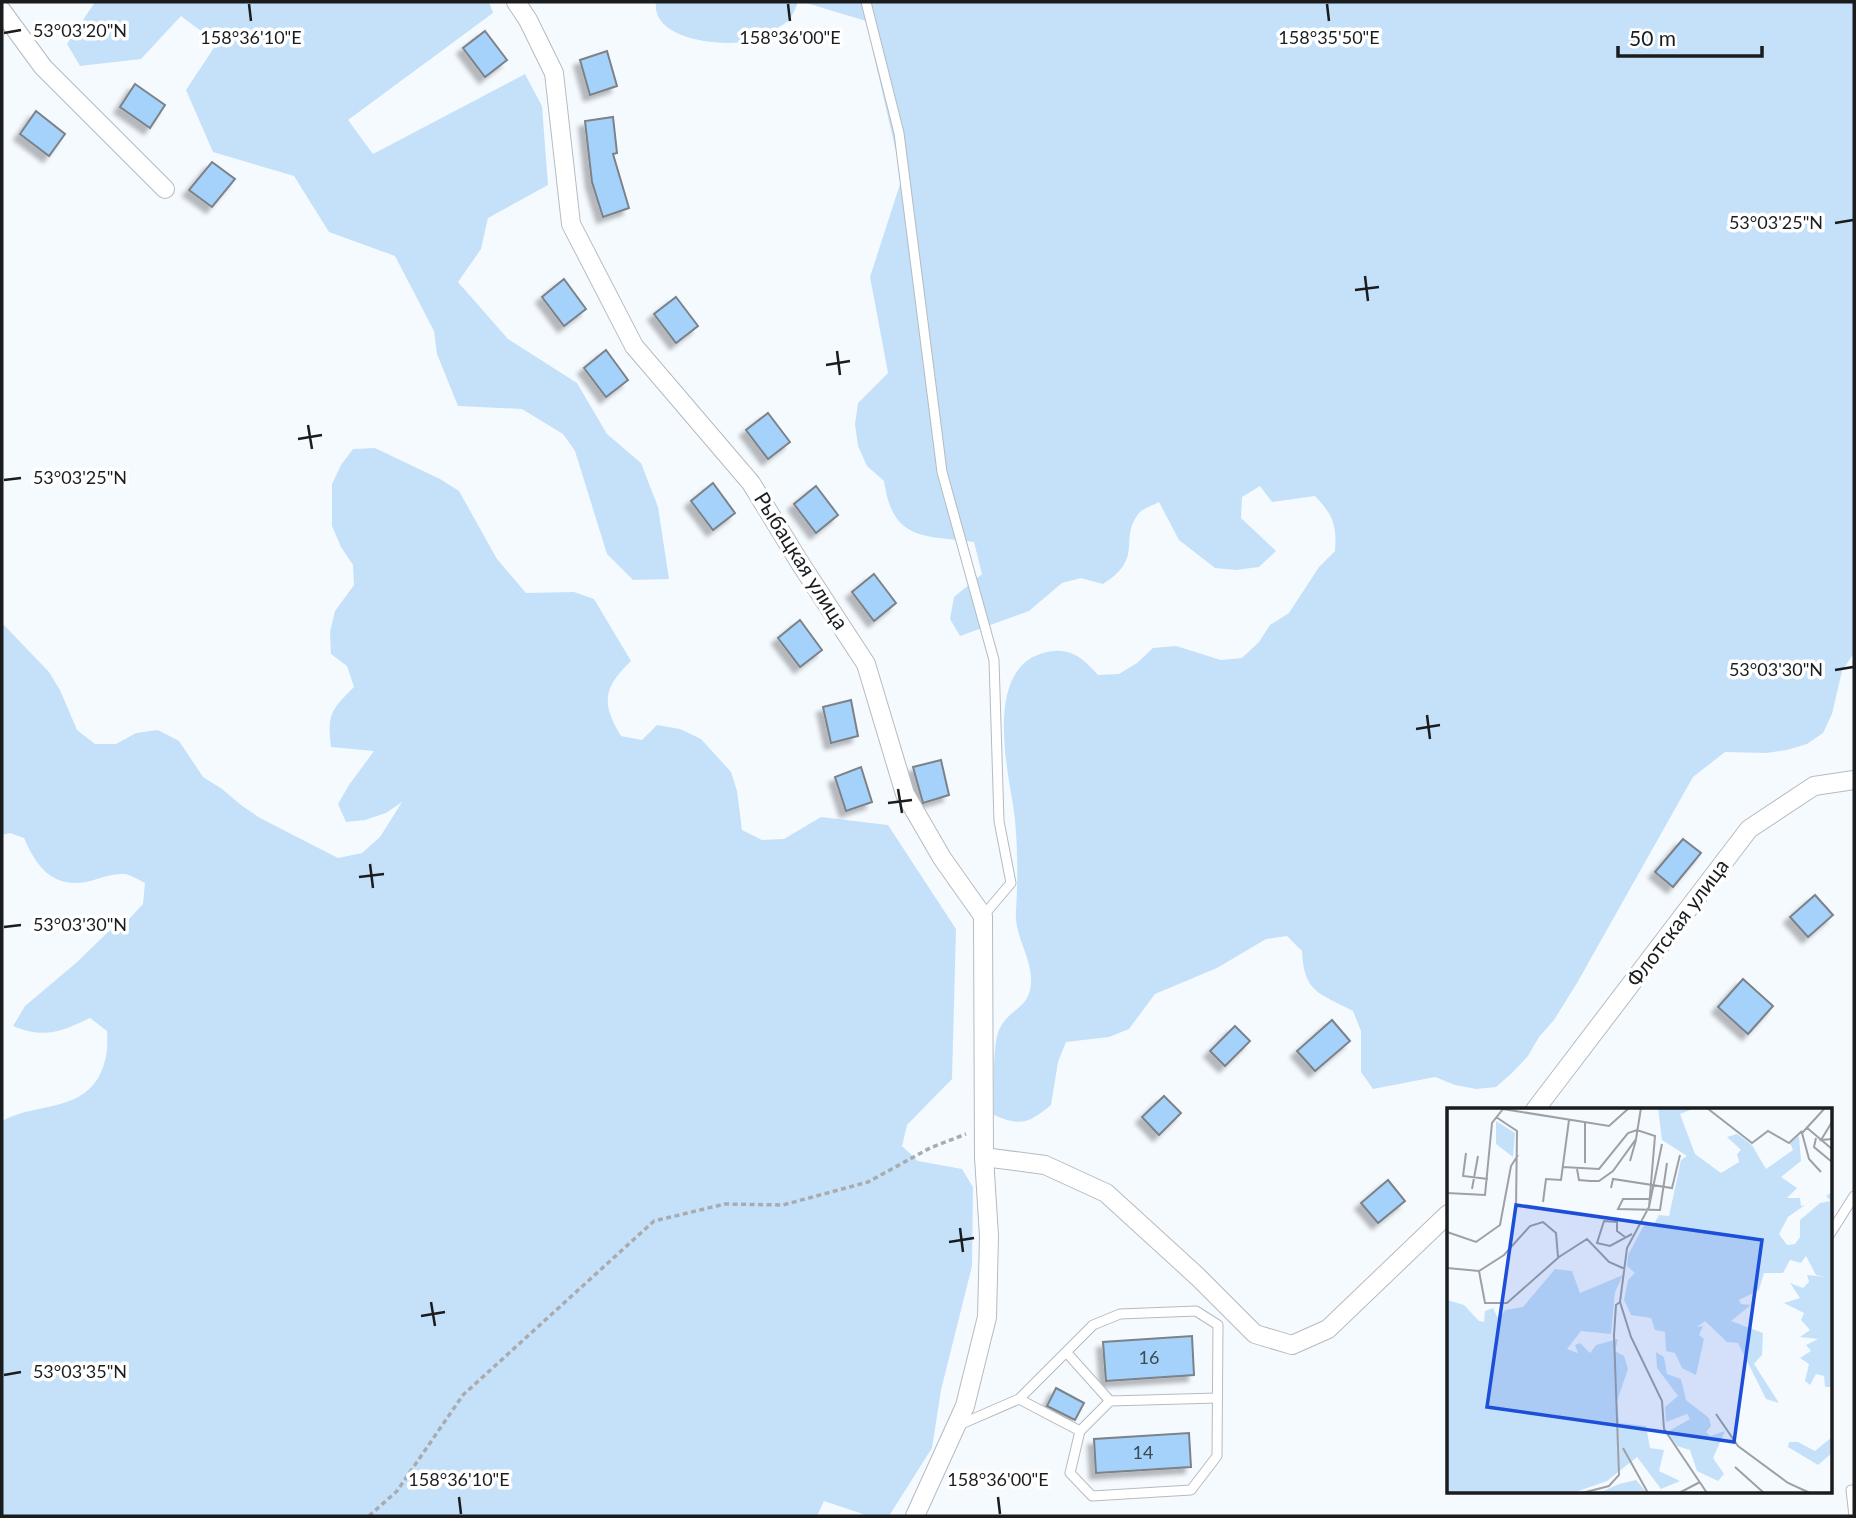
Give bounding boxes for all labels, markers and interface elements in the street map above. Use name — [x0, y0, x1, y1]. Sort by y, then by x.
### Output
scale bar — [1618, 14, 1762, 58]
text: 53°03'20"N — [33, 19, 127, 41]
text: 50 m — [1629, 25, 1676, 50]
text: 158°36'10"E — [200, 26, 302, 48]
text: 158°36'00"E — [739, 26, 841, 48]
text: 158°35'50"E — [1278, 26, 1380, 48]
text: 53°03'25"N — [1729, 211, 1823, 233]
text: 53°03'25"N — [33, 466, 127, 488]
street label: Рыбацкая улица — [750, 487, 855, 634]
text: 53°03'30"N — [1729, 658, 1823, 680]
street label: Флотская улица — [1621, 853, 1733, 991]
text: 53°03'30"N — [33, 913, 127, 935]
inset map — [1447, 1108, 1832, 1494]
house number: 16 — [1139, 1346, 1159, 1368]
text: 53°03'35"N — [33, 1360, 127, 1382]
house number: 14 — [1133, 1441, 1153, 1463]
text: 158°36'10"E — [408, 1468, 510, 1490]
text: 158°36'00"E — [947, 1468, 1049, 1490]

